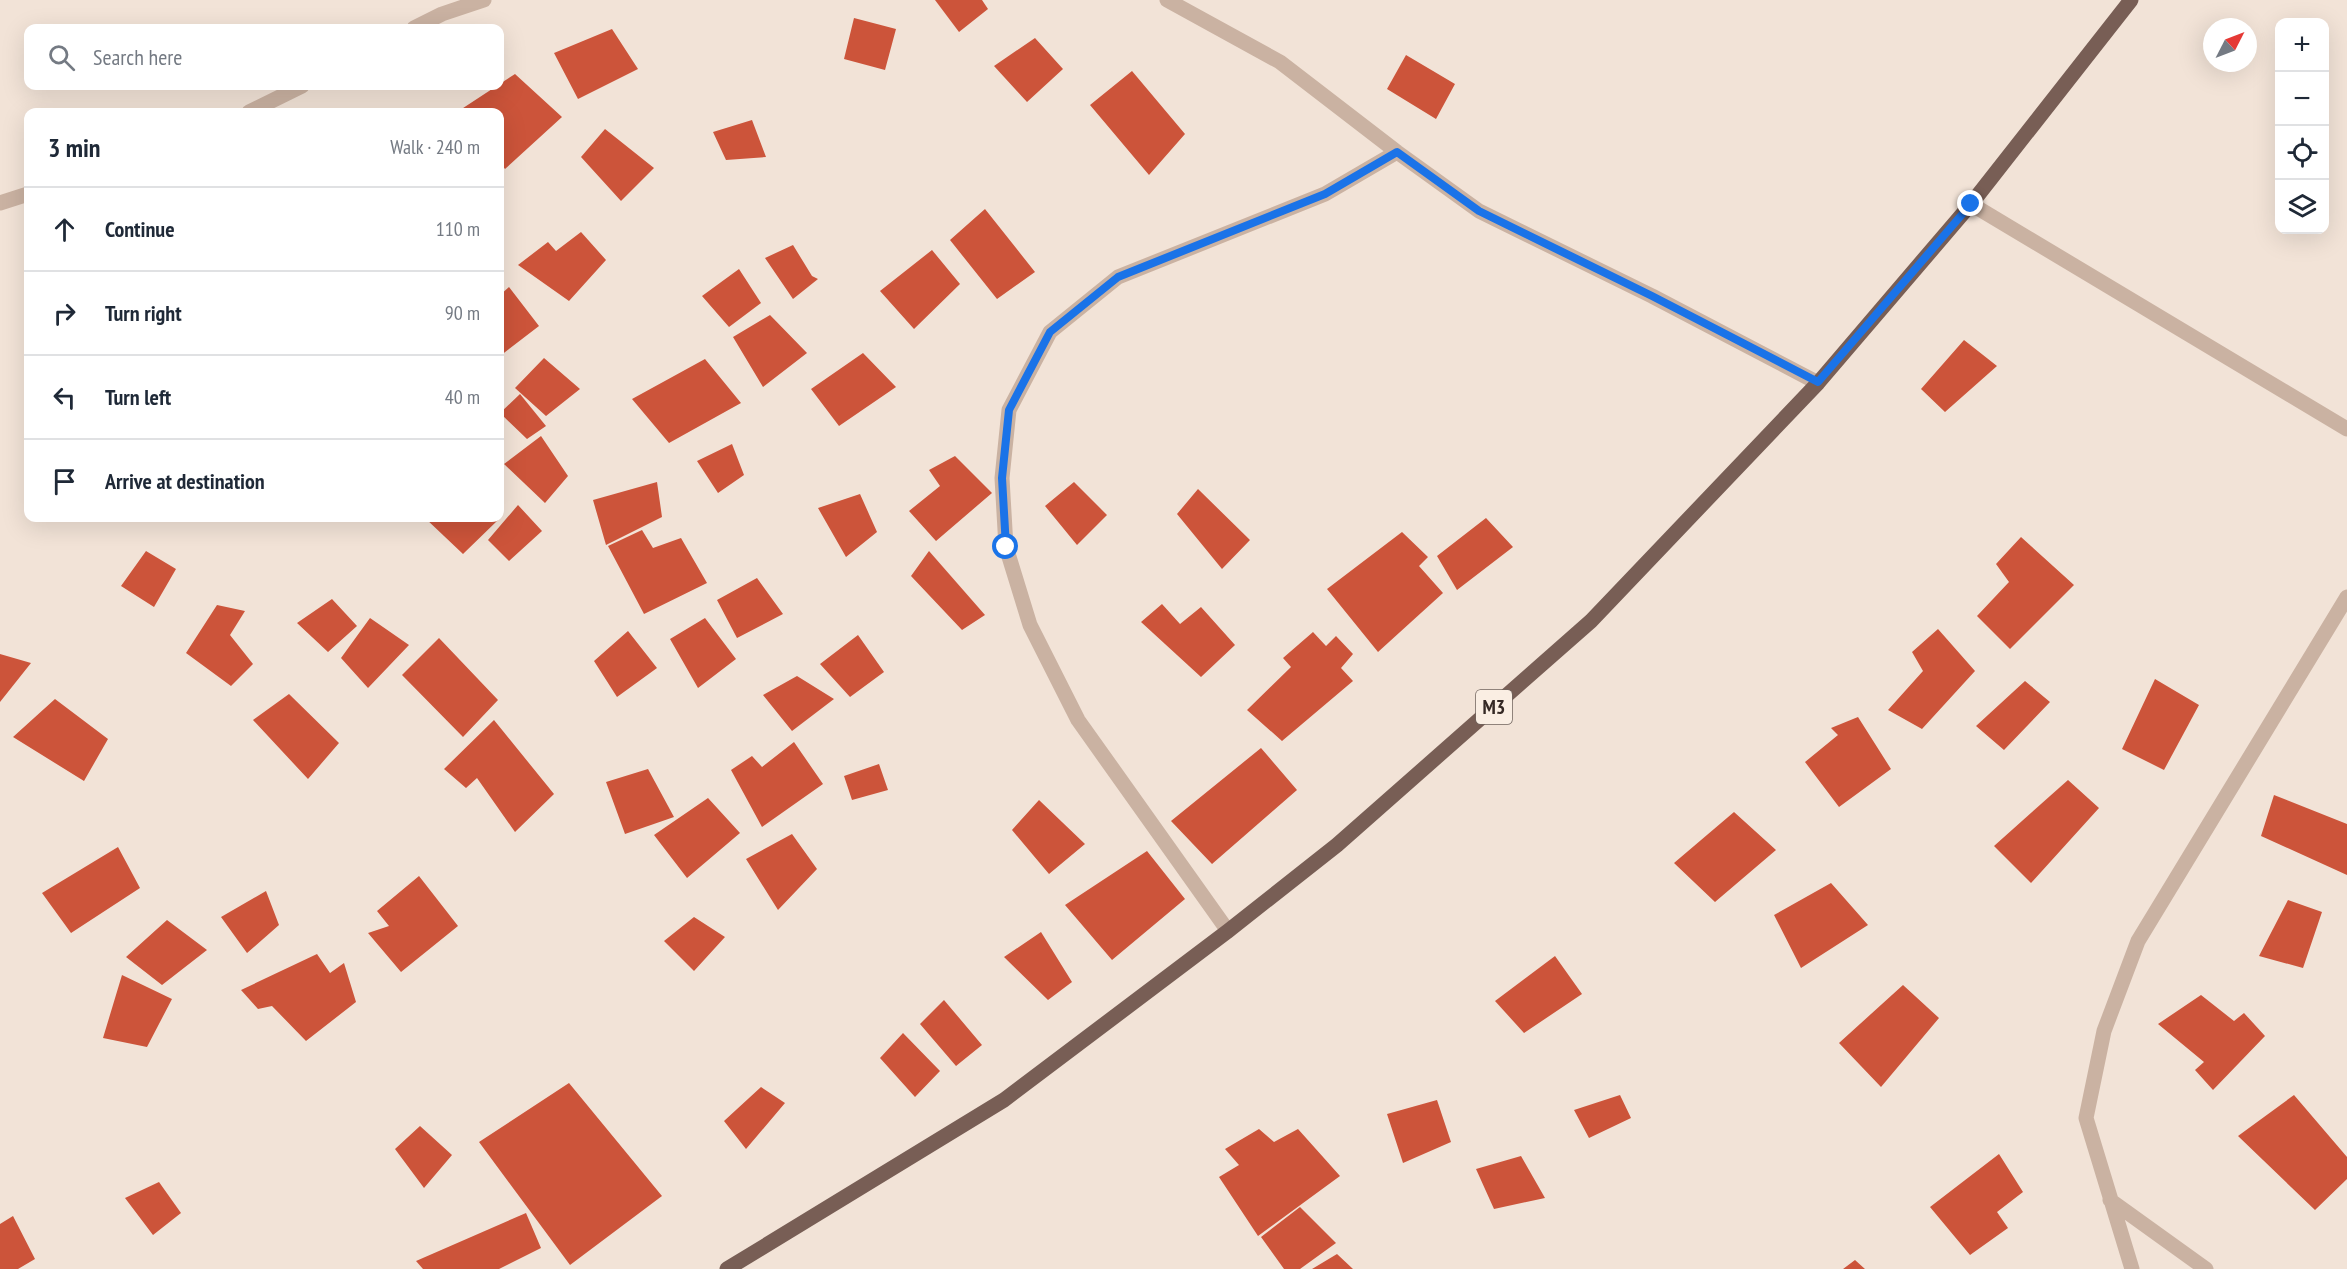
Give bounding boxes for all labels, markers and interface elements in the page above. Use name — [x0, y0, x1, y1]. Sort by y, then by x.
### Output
north arrow — [2203, 18, 2257, 72]
map controls — [2275, 18, 2329, 234]
button: + — [2275, 18, 2329, 72]
search box — [24, 24, 504, 90]
icon: search — [45, 41, 78, 74]
text: Search here — [93, 43, 182, 71]
button: − — [2275, 72, 2329, 126]
button: locate — [2275, 126, 2329, 180]
text: 3 min — [48, 131, 101, 164]
text: Walk · 240 m — [390, 134, 480, 160]
button: layers — [2275, 180, 2329, 234]
route end — [1957, 190, 1983, 216]
icon: ahead — [48, 213, 81, 246]
text: Continue — [105, 215, 175, 243]
text: 110 m — [436, 216, 480, 242]
icon: right — [48, 297, 81, 330]
text: Turn right — [105, 299, 182, 327]
text: 90 m — [445, 300, 480, 326]
icon: left — [48, 381, 81, 414]
text: Turn left — [105, 383, 171, 411]
text: 40 m — [445, 384, 480, 410]
icon: arrive — [48, 465, 81, 498]
text: Arrive at destination — [105, 467, 265, 495]
route start — [992, 533, 1018, 559]
road number: M3 — [1476, 690, 1512, 724]

